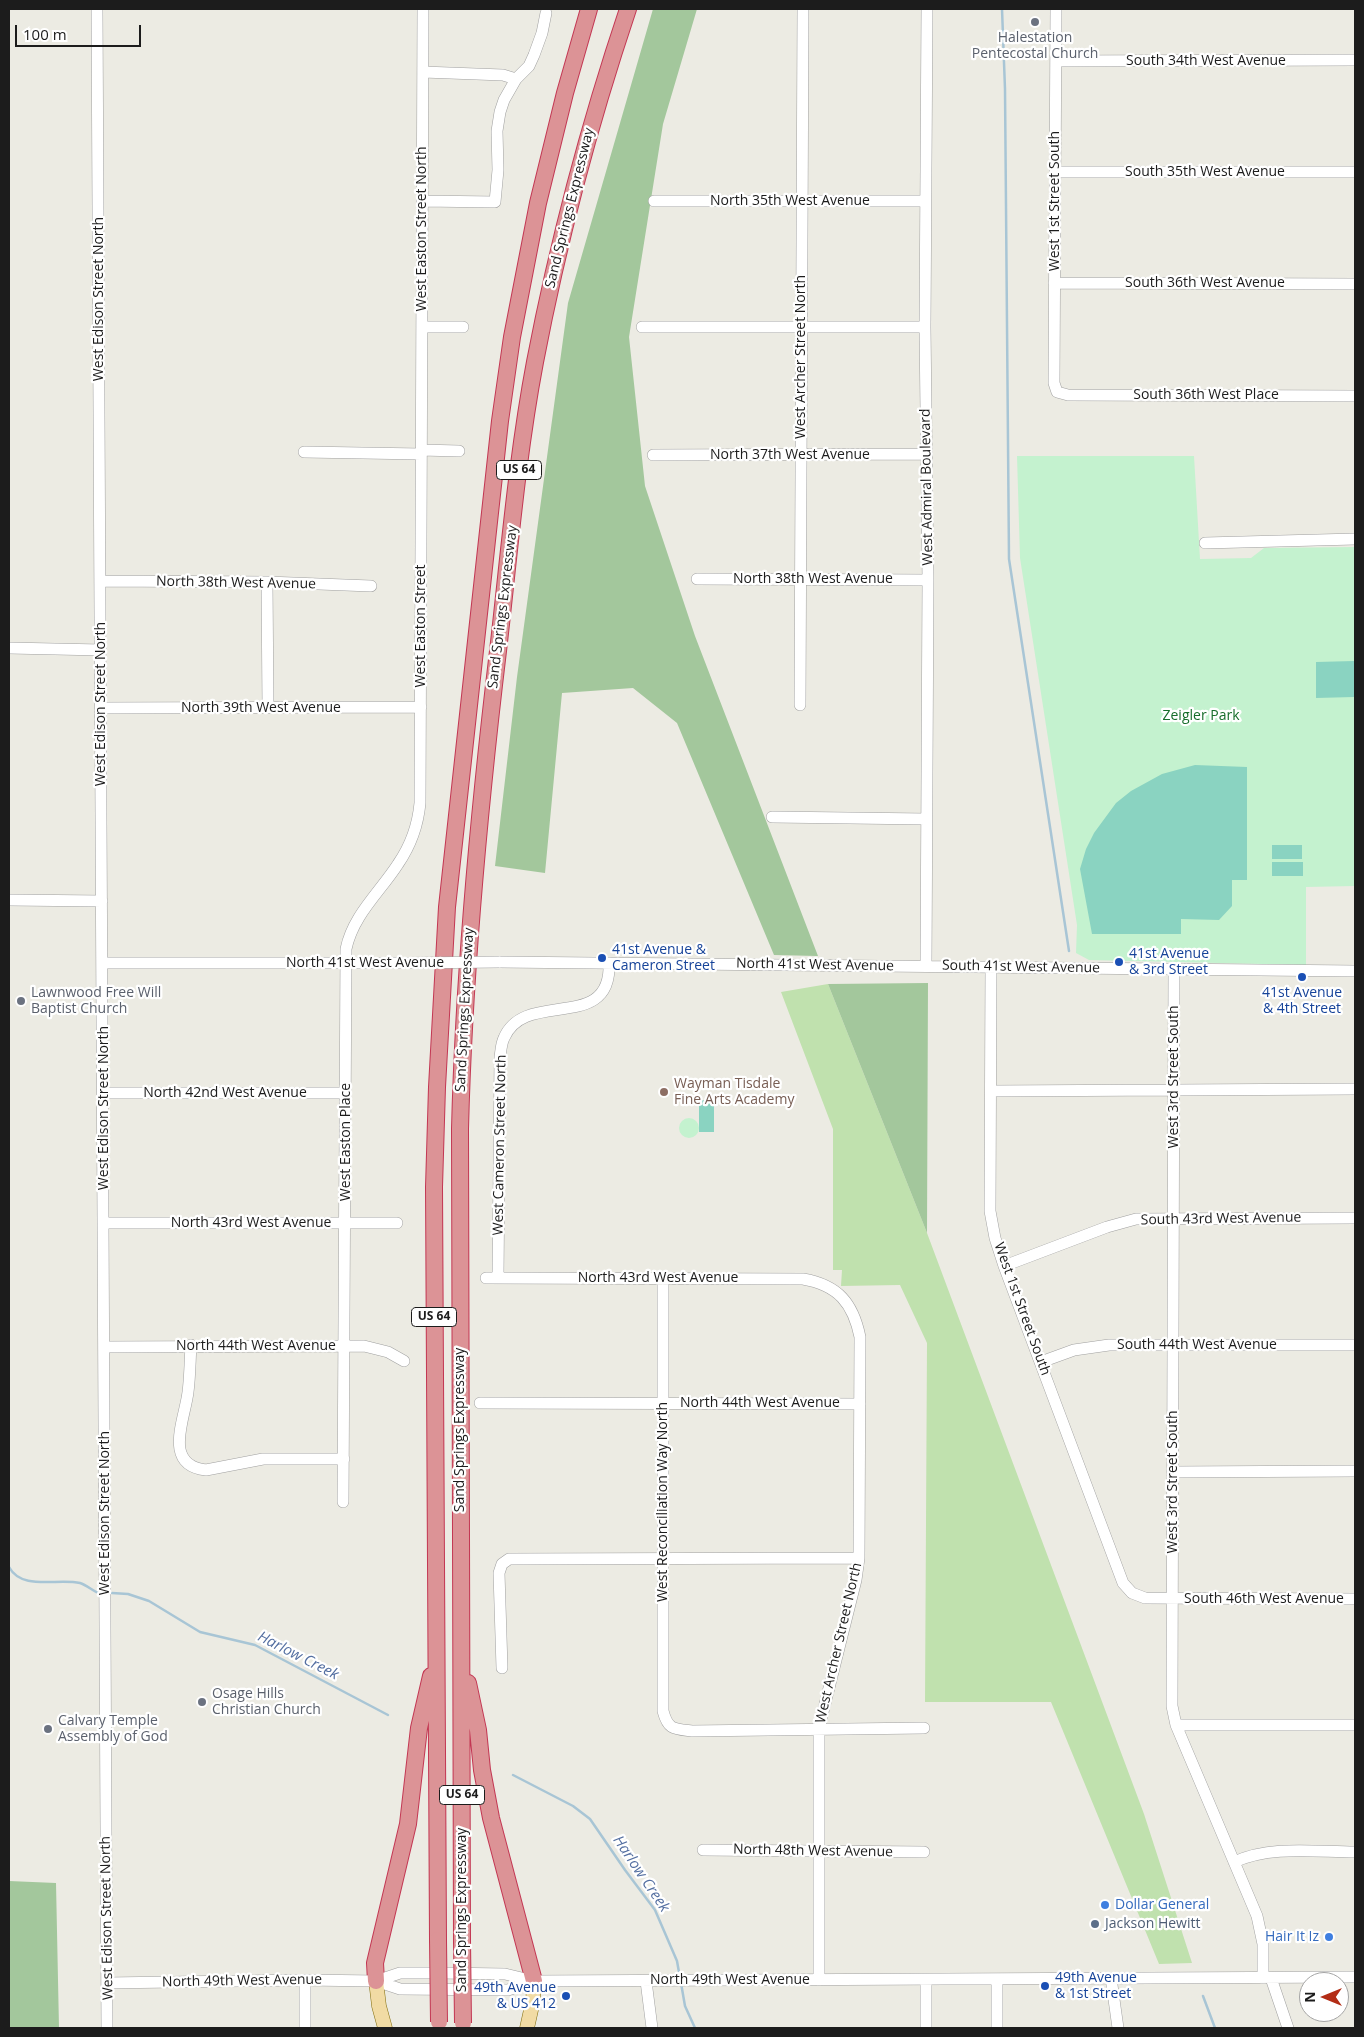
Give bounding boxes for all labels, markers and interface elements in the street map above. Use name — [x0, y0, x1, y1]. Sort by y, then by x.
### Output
scale bar — [18, 15, 144, 47]
marker: Halestation Pentecostal Church — [1029, 16, 1041, 28]
text: 100 m — [23, 24, 67, 44]
place label: Halestation Pentecostal Church — [972, 30, 1098, 62]
street label: South 34th West Avenue — [1126, 53, 1286, 69]
street label: Sand Springs Expressway — [542, 126, 598, 290]
street label: West 1st Street South — [1047, 131, 1063, 271]
street label: West Easton Street North — [414, 147, 430, 311]
street label: South 35th West Avenue — [1125, 164, 1285, 180]
street label: North 35th West Avenue — [710, 193, 870, 209]
street label: West Edison Street North — [91, 217, 107, 381]
street label: West Archer Street North — [793, 275, 809, 439]
street label: South 36th West Avenue — [1125, 275, 1285, 291]
street label: South 36th West Place — [1133, 387, 1279, 403]
street label: West Admiral Boulevard — [917, 408, 937, 566]
street label: North 37th West Avenue — [710, 447, 870, 463]
road number: US 64 — [496, 460, 542, 480]
street label: Sand Springs Expressway — [485, 524, 521, 690]
street label: West Easton Street — [413, 564, 429, 688]
street label: North 38th West Avenue — [733, 571, 893, 587]
street label: North 38th West Avenue — [156, 573, 316, 593]
street label: West Edison Street North — [93, 622, 109, 786]
street label: North 39th West Avenue — [181, 700, 341, 716]
park label: Zeigler Park — [1162, 708, 1240, 724]
street label: Sand Springs Expressway — [452, 927, 478, 1093]
place label: 41st Avenue & Cameron Street — [612, 942, 715, 974]
place label: 41st Avenue & 3rd Street — [1129, 946, 1209, 979]
marker: 41st Avenue & Cameron Street — [596, 952, 608, 964]
street label: North 41st West Avenue — [286, 955, 444, 971]
street label: North 41st West Avenue — [736, 955, 894, 975]
marker: 41st Avenue & 3rd Street — [1113, 956, 1125, 968]
street label: South 41st West Avenue — [942, 957, 1100, 977]
marker: 41st Avenue & 4th Street — [1296, 971, 1308, 983]
place label: Lawnwood Free Will Baptist Church — [31, 985, 161, 1018]
place label: 41st Avenue & 4th Street — [1262, 985, 1342, 1018]
marker: Lawnwood Free Will Baptist Church — [15, 995, 27, 1007]
street label: West 3rd Street South — [1166, 1005, 1182, 1149]
street label: West Edison Street North — [96, 1026, 112, 1190]
street label: West Cameron Street North — [490, 1054, 510, 1236]
place label: Wayman Tisdale Fine Arts Academy — [674, 1076, 794, 1108]
street label: West Easton Place — [338, 1083, 354, 1201]
street label: North 42nd West Avenue — [143, 1085, 307, 1101]
marker: Wayman Tisdale Fine Arts Academy — [658, 1086, 670, 1098]
street label: South 43rd West Avenue — [1141, 1209, 1301, 1229]
street label: North 43rd West Avenue — [171, 1215, 331, 1231]
street label: West 1st Street South — [990, 1240, 1054, 1378]
street label: North 43rd West Avenue — [578, 1270, 738, 1286]
road number: US 64 — [412, 1308, 456, 1326]
street label: South 44th West Avenue — [1117, 1337, 1277, 1353]
street label: North 44th West Avenue — [176, 1338, 336, 1354]
street label: Sand Springs Expressway — [452, 1348, 468, 1512]
street label: North 44th West Avenue — [680, 1395, 840, 1411]
street label: West Reconciliation Way North — [655, 1402, 671, 1602]
street label: West 3rd Street South — [1165, 1410, 1181, 1554]
street label: West Edison Street North — [97, 1431, 113, 1595]
street label: West Archer Street North — [812, 1561, 866, 1725]
street label: South 46th West Avenue — [1184, 1591, 1344, 1607]
water label: Harlow Creek — [254, 1628, 342, 1684]
place label: Osage Hills Christian Church — [212, 1686, 321, 1718]
marker: Osage Hills Christian Church — [196, 1696, 208, 1708]
place label: Calvary Temple Assembly of God — [58, 1713, 168, 1745]
marker: Calvary Temple Assembly of God — [42, 1723, 54, 1735]
road number: US 64 — [440, 1786, 484, 1804]
street label: Sand Springs Expressway — [454, 1828, 470, 1992]
water label: Harlow Creek — [609, 1832, 673, 1916]
street label: West Edison Street North — [97, 1836, 117, 2000]
street label: North 48th West Avenue — [733, 1841, 893, 1861]
place label: Dollar General — [1115, 1897, 1209, 1913]
marker: Dollar General — [1099, 1899, 1111, 1911]
place label: Jackson Hewitt — [1105, 1916, 1200, 1932]
marker: Jackson Hewitt — [1089, 1918, 1101, 1930]
place label: Hair It Iz — [1265, 1929, 1319, 1945]
marker: Hair It Iz — [1323, 1931, 1335, 1943]
place label: 49th Avenue & 1st Street — [1055, 1970, 1137, 2002]
street label: North 49th West Avenue — [162, 1971, 322, 1991]
street label: North 49th West Avenue — [650, 1972, 810, 1988]
north arrow — [1299, 1972, 1349, 2022]
place label: 49th Avenue & US 412 — [474, 1980, 556, 2012]
marker: 49th Avenue & 1st Street — [1039, 1980, 1051, 1992]
marker: 49th Avenue & US 412 — [560, 1990, 572, 2002]
text: N — [1300, 1991, 1319, 2003]

